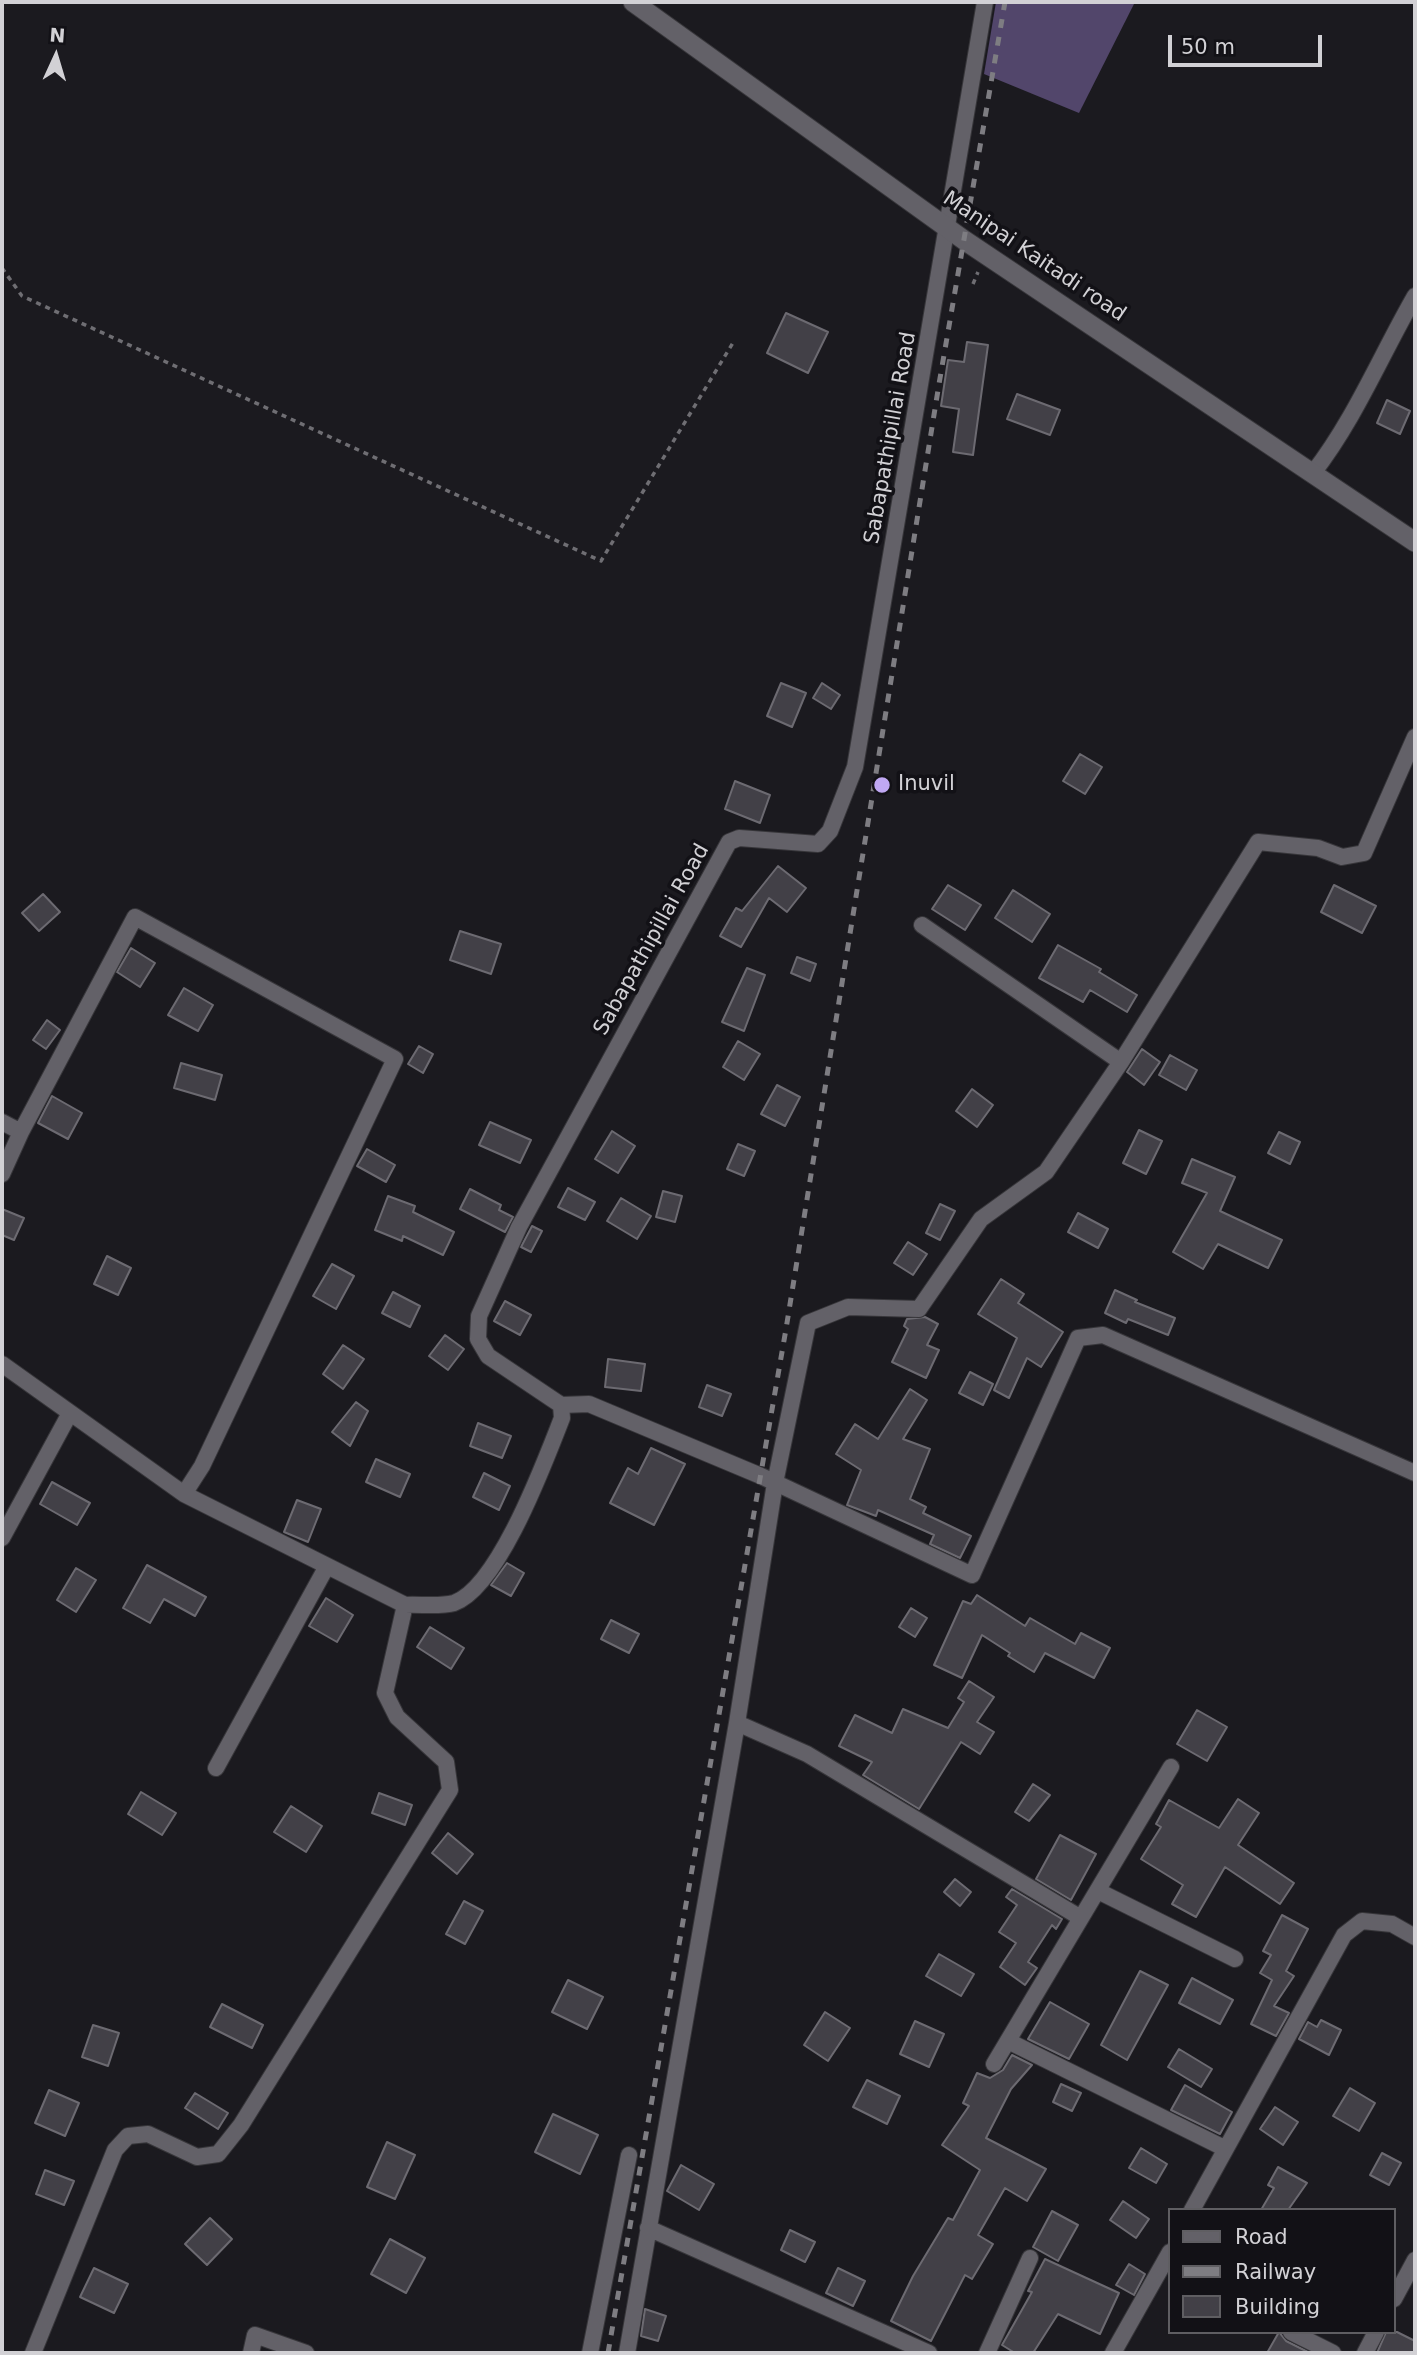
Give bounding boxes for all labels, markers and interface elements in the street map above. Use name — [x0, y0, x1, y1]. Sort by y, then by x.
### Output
north arrow — [21, 21, 91, 91]
scale bar — [1172, 21, 1326, 65]
text: N — [49, 24, 66, 47]
text: 50 m — [1181, 35, 1235, 59]
street label: Manipai Kaitadi road — [938, 186, 1130, 328]
street label: Sabapathipillai Road — [860, 330, 922, 546]
place label: Inuvil — [898, 772, 955, 798]
marker: Inuvil — [872, 775, 892, 795]
street label: Sabapathipillai Road — [589, 840, 715, 1040]
legend — [1168, 2208, 1396, 2334]
text: Road — [1235, 2225, 1288, 2249]
text: Railway — [1235, 2260, 1316, 2284]
text: Building — [1235, 2295, 1320, 2319]

